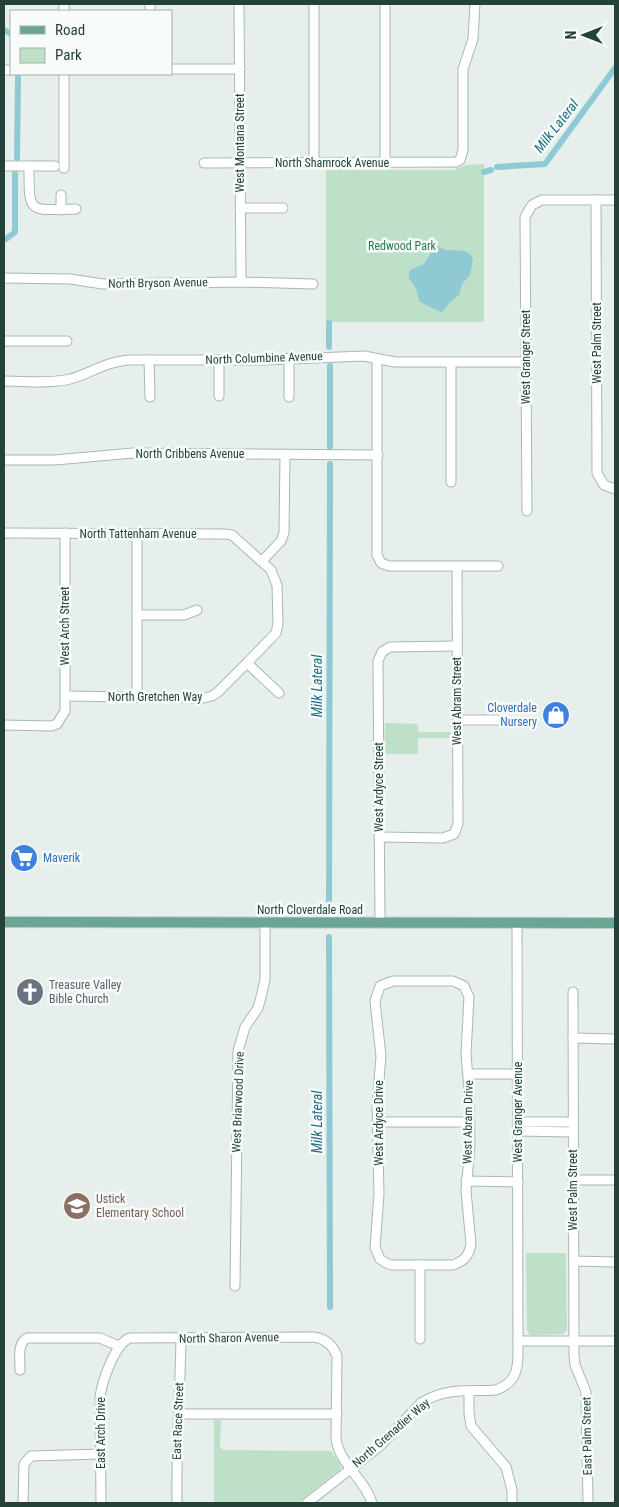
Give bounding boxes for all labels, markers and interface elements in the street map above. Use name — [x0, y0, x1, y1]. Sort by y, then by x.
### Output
legend — [10, 10, 172, 75]
north arrow — [559, 10, 609, 60]
text: Road — [55, 21, 85, 39]
text: N — [563, 31, 579, 39]
text: Park — [55, 46, 82, 64]
street label: West Montana Street — [233, 93, 247, 193]
water label: Milk Lateral — [530, 96, 582, 156]
street label: North Shamrock Avenue — [275, 156, 389, 170]
park label: Redwood Park — [368, 239, 437, 253]
street label: North Bryson Avenue — [108, 275, 208, 291]
street label: West Palm Street — [590, 302, 604, 384]
street label: West Granger Street — [519, 309, 533, 404]
street label: North Columbine Avenue — [205, 349, 323, 367]
street label: North Cribbens Avenue — [136, 447, 245, 461]
street label: North Tattenham Avenue — [79, 527, 197, 541]
street label: West Arch Street — [58, 586, 72, 666]
water label: Milk Lateral — [309, 654, 325, 717]
street label: West Abram Street — [450, 656, 464, 745]
street label: North Gretchen Way — [108, 690, 202, 704]
shop icon: Cloverdale Nursery — [541, 700, 571, 730]
place label: Cloverdale Nursery — [487, 701, 537, 729]
street label: West Ardyce Street — [372, 742, 386, 832]
supermarket icon: Maverik — [9, 843, 39, 873]
place label: Maverik — [43, 851, 81, 865]
street label: North Cloverdale Road — [257, 903, 363, 917]
church icon: Treasure Valley Bible Church — [15, 977, 45, 1007]
place label: Treasure Valley Bible Church — [49, 978, 121, 1006]
street label: West Briarwood Drive — [229, 1051, 247, 1153]
street label: West Granger Avenue — [511, 1061, 525, 1162]
street label: West Abram Drive — [460, 1079, 476, 1164]
street label: West Ardyce Drive — [372, 1080, 386, 1166]
water label: Milk Lateral — [309, 1090, 325, 1153]
street label: West Palm Street — [566, 1149, 580, 1231]
school or university icon: Ustick Elementary School — [62, 1191, 92, 1221]
place label: Ustick Elementary School — [96, 1192, 184, 1220]
street label: North Sharon Avenue — [179, 1330, 279, 1346]
street label: East Race Street — [170, 1382, 186, 1460]
street label: North Grenadier Way — [350, 1396, 432, 1470]
street label: East Palm Street — [579, 1396, 595, 1475]
street label: East Arch Drive — [94, 1397, 108, 1469]

